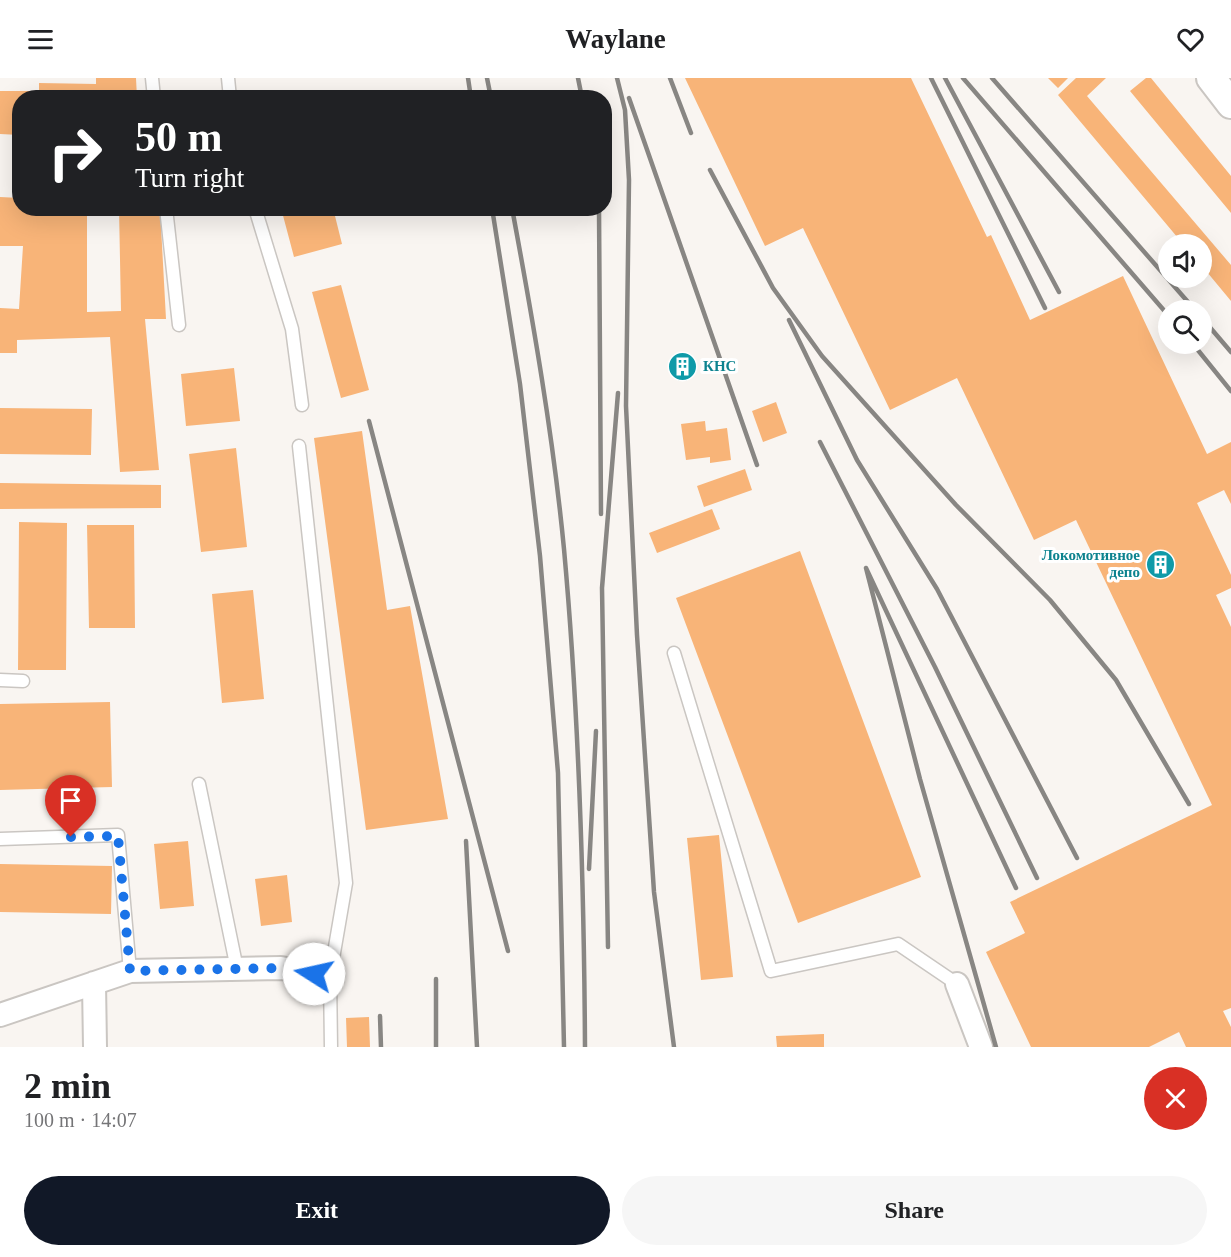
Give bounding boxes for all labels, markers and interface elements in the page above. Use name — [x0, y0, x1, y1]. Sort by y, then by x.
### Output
icon: menu — [24, 23, 57, 56]
icon: heart — [1174, 23, 1207, 56]
text: Waylane — [565, 24, 666, 54]
icon: right — [36, 114, 114, 192]
text: 50 m — [135, 114, 223, 160]
text: Turn right — [135, 163, 244, 193]
map controls — [1158, 234, 1212, 354]
button: sound — [1158, 234, 1212, 288]
button: search — [1158, 300, 1212, 354]
building icon: КНС — [666, 350, 698, 382]
place label: КНС — [703, 358, 736, 374]
place label: Локомотивное депо — [1042, 547, 1140, 580]
building icon: Локомотивное депо — [1145, 548, 1177, 580]
pin — [45, 775, 96, 837]
icon: arrive — [54, 784, 87, 817]
position arrow — [282, 942, 346, 1006]
text: 2 min — [24, 1066, 111, 1106]
button: close — [1144, 1067, 1207, 1130]
text: 100 m · 14:07 — [24, 1109, 137, 1131]
button: Exit — [24, 1176, 610, 1245]
button: Share — [622, 1176, 1207, 1245]

